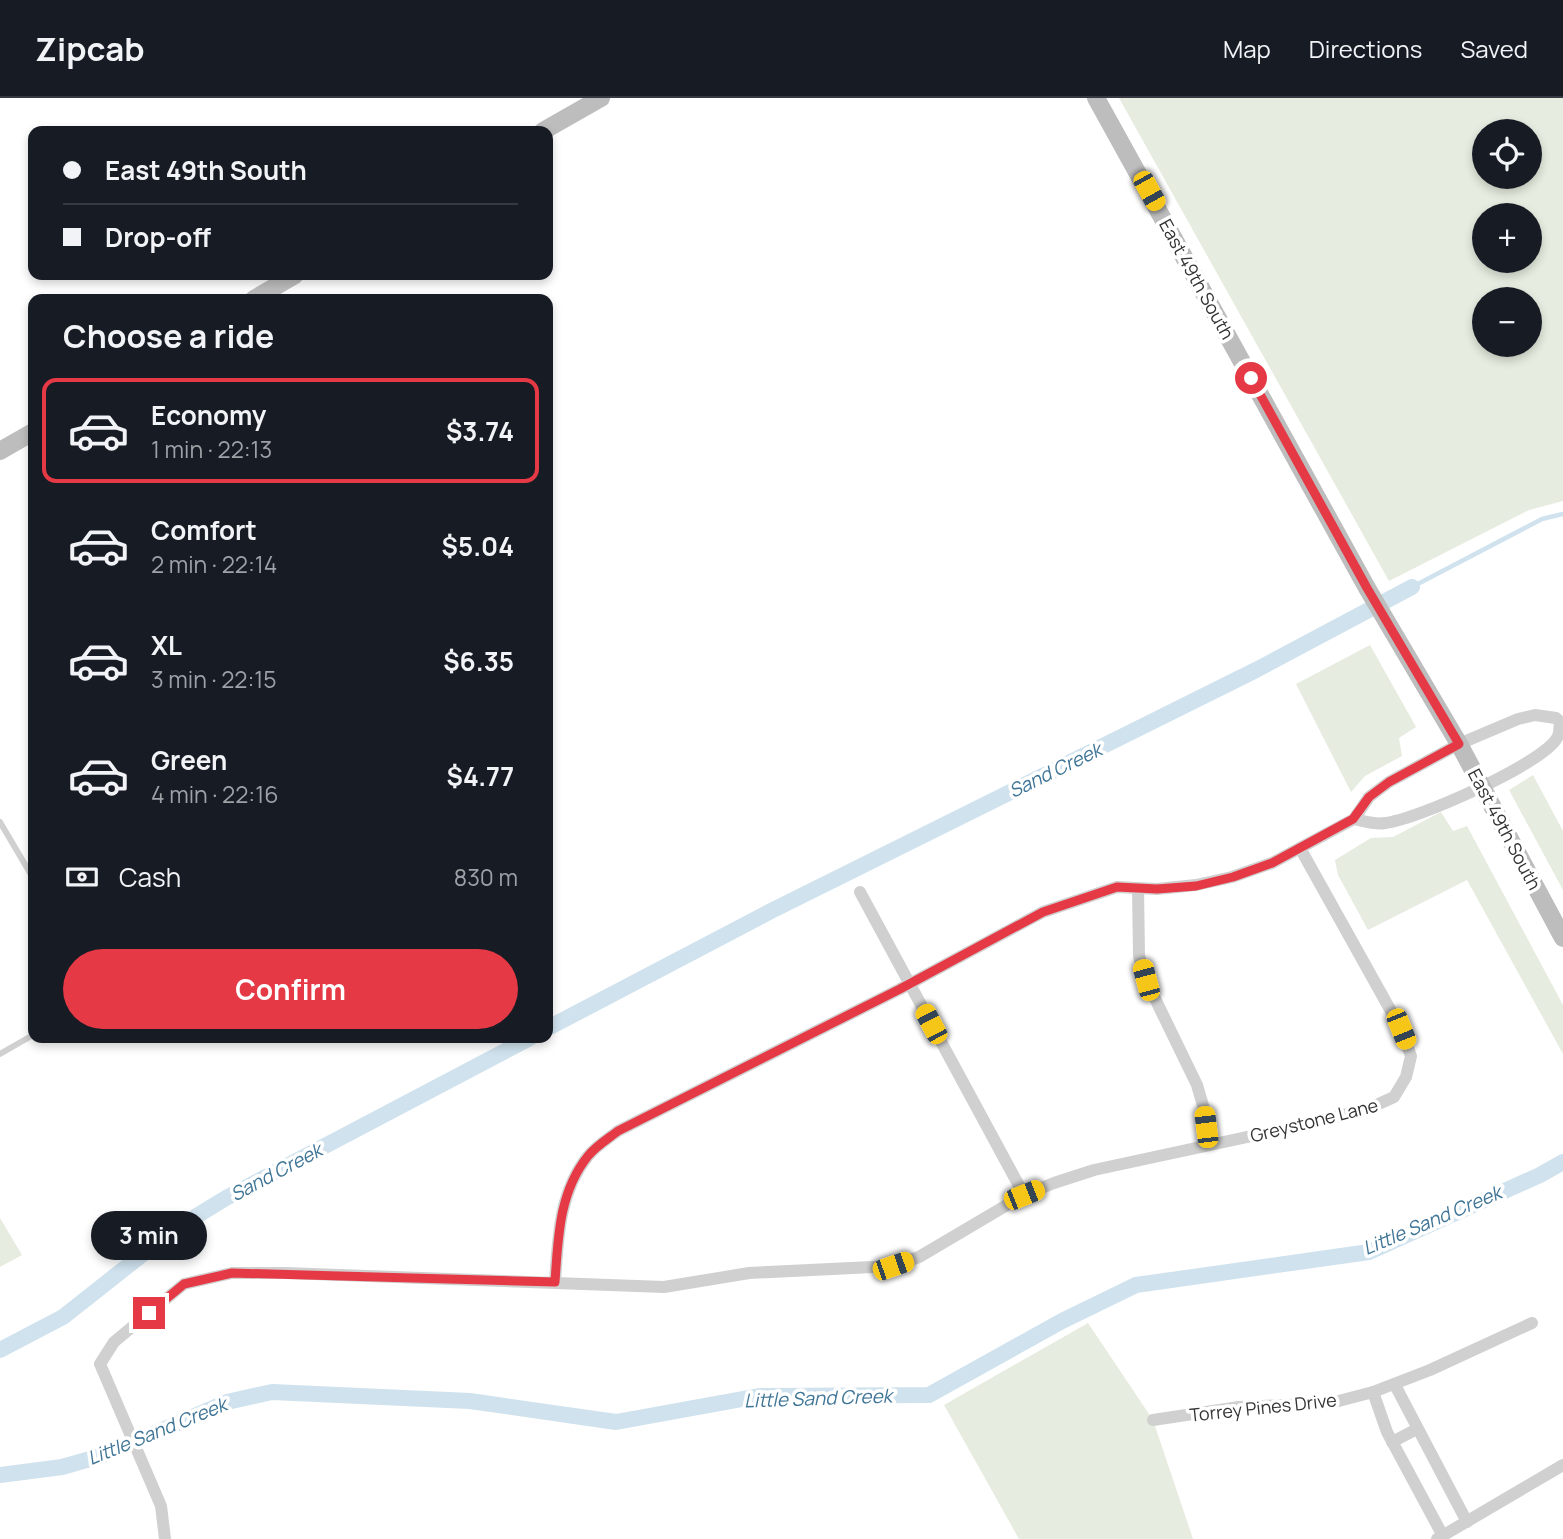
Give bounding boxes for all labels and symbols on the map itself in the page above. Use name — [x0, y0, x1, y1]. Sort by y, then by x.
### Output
car — [1130, 168, 1169, 214]
street label: East 49th South — [1154, 215, 1240, 343]
route start — [1235, 362, 1267, 394]
water label: Sand Creek — [1004, 735, 1108, 804]
street label: East 49th South — [1463, 764, 1547, 894]
car — [1131, 957, 1162, 1003]
car — [912, 1001, 951, 1047]
car — [1384, 1006, 1419, 1052]
street label: Greystone Lane — [1248, 1093, 1380, 1147]
car — [1194, 1105, 1219, 1149]
water label: Sand Creek — [226, 1136, 329, 1207]
car — [1001, 1177, 1048, 1213]
water label: Little Sand Creek — [1359, 1178, 1508, 1261]
callout: 3 min — [91, 1212, 207, 1260]
car — [870, 1249, 917, 1283]
route end — [133, 1297, 165, 1329]
water label: Little Sand Creek — [744, 1382, 895, 1414]
street label: Torrey Pines Drive — [1188, 1387, 1338, 1427]
water label: Little Sand Creek — [84, 1390, 233, 1471]

